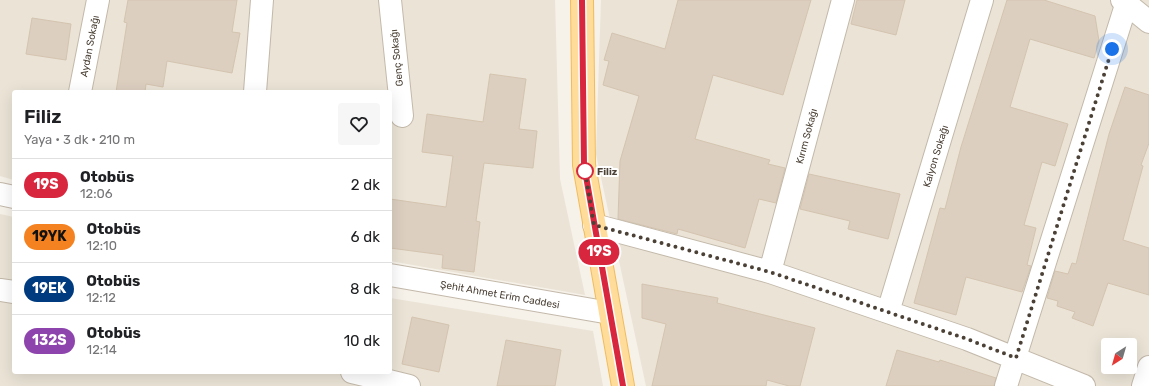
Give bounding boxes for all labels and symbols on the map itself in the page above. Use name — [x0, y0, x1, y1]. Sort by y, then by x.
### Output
street label: Aydan Sokağı — [78, 14, 102, 78]
street label: Genç Sokağı — [388, 29, 406, 87]
your location — [1102, 39, 1122, 59]
street label: Kırım Sokağı — [794, 107, 820, 165]
street label: Kalyon Sokağı — [921, 124, 951, 189]
marker: Filiz — [576, 162, 594, 180]
place label: Filiz — [597, 166, 618, 178]
line badge: 19S — [576, 239, 622, 265]
street label: Şehit Ahmet Erim Caddesi — [439, 279, 560, 311]
north arrow — [1101, 338, 1137, 374]

